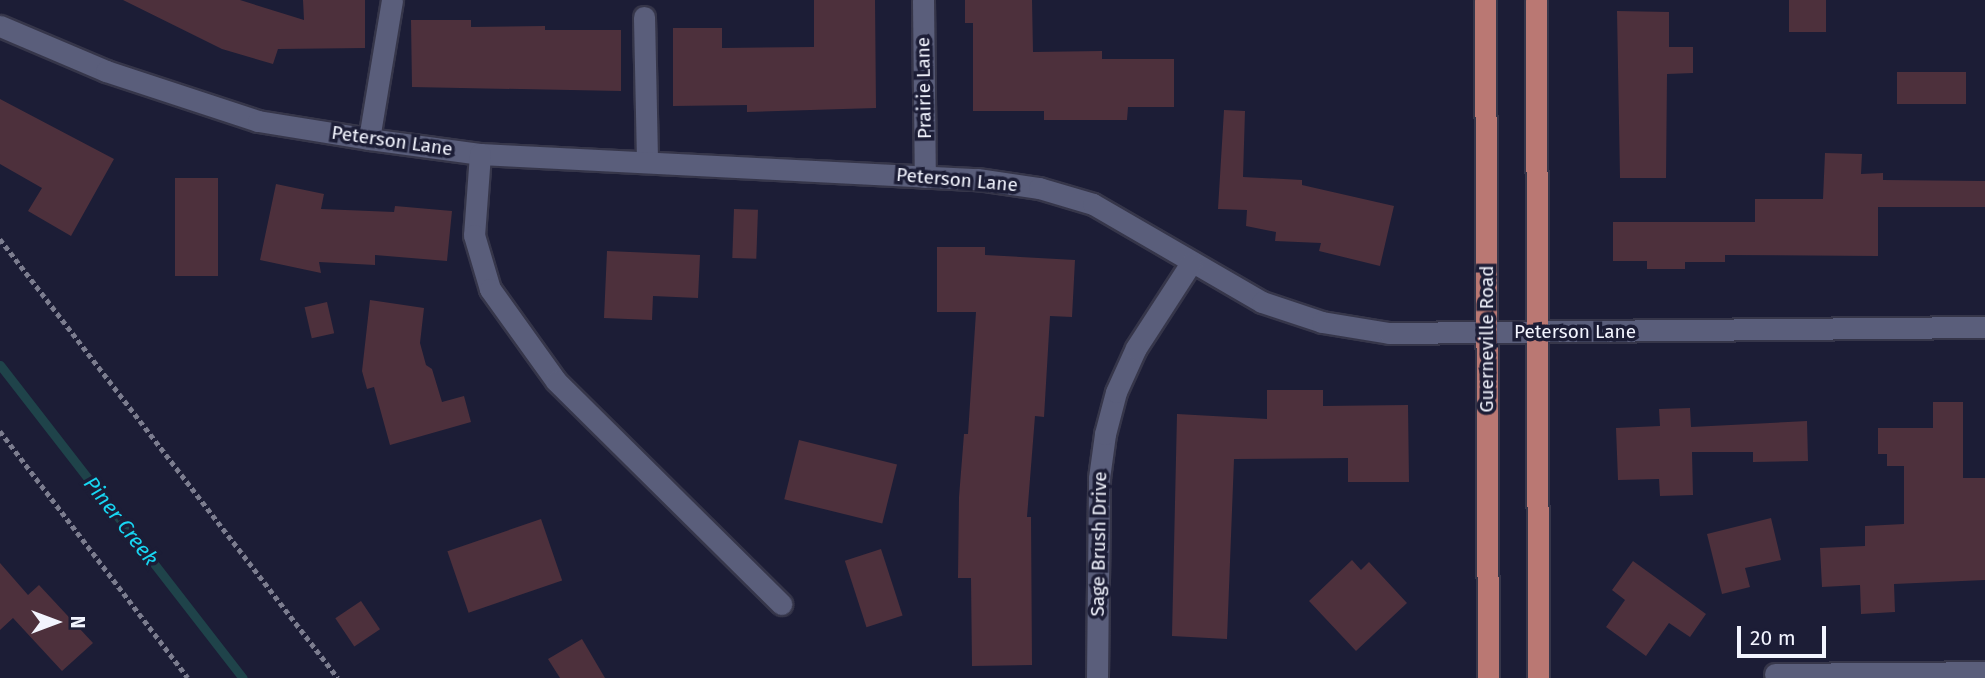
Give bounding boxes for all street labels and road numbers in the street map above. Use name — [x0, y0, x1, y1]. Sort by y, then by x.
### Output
street label: Prairie Lane — [912, 37, 936, 139]
street label: Peterson Lane — [330, 121, 454, 161]
street label: Peterson Lane — [895, 163, 1019, 197]
street label: Guerneville Road — [1476, 265, 1498, 413]
street label: Peterson Lane — [1514, 321, 1636, 343]
street label: Sage Brush Drive — [1086, 471, 1112, 617]

